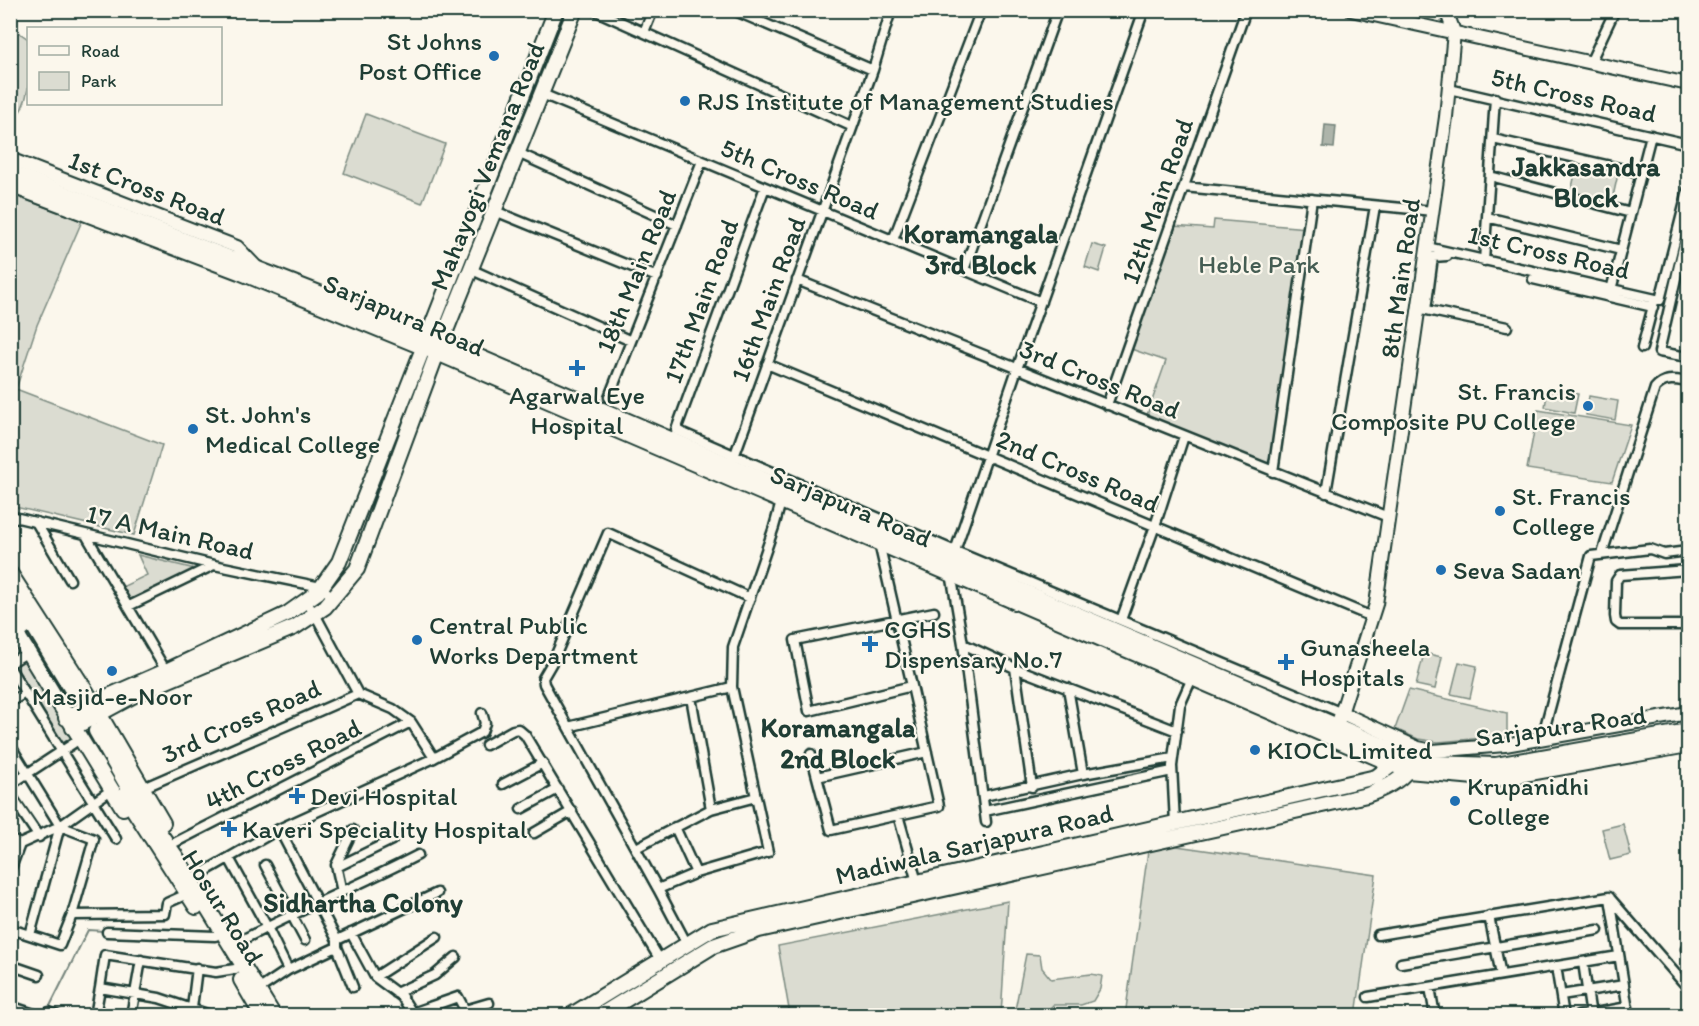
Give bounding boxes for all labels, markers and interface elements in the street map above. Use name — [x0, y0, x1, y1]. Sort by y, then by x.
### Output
place label: St Johns Post Office — [358, 25, 482, 87]
legend — [27, 27, 222, 105]
street label: Mahayogi Vemana Road — [423, 37, 551, 295]
text: Road — [81, 40, 120, 62]
marker: St Johns Post Office — [487, 49, 501, 63]
street label: 5th Cross Road — [1488, 60, 1660, 130]
text: Park — [81, 70, 116, 92]
place label: RJS Institute of Management Studies — [697, 85, 1114, 117]
marker: RJS Institute of Management Studies — [678, 94, 692, 108]
street label: 12th Main Road — [1114, 113, 1201, 288]
street label: 5th Cross Road — [716, 131, 884, 227]
street label: 1st Cross Road — [64, 143, 230, 233]
district label: Jakkasandra Block — [1511, 150, 1661, 214]
street label: 18th Main Road — [589, 184, 684, 358]
street label: 8th Main Road — [1373, 195, 1427, 360]
street label: 16th Main Road — [723, 212, 813, 386]
street label: 17th Main Road — [656, 214, 746, 387]
district label: Koramangala 3rd Block — [904, 217, 1059, 281]
street label: 1st Cross Road — [1465, 218, 1633, 286]
park label: Heble Park — [1198, 248, 1320, 280]
street label: Sarjapura Road — [319, 267, 489, 363]
street label: 3rd Cross Road — [1015, 332, 1185, 426]
marker: Agarwal Eye Hospital — [568, 359, 586, 377]
place label: St. Francis Composite PU College — [1331, 375, 1576, 437]
place label: Agarwal Eye Hospital — [509, 379, 645, 441]
place label: St. John's Medical College — [205, 398, 380, 460]
marker: St. Francis Composite PU College — [1581, 399, 1595, 413]
marker: St. John's Medical College — [186, 422, 200, 436]
street label: 2nd Cross Road — [991, 422, 1165, 520]
street label: Sarjapura Road — [766, 458, 936, 554]
place label: St. Francis College — [1512, 480, 1631, 542]
street label: 17 A Main Road — [83, 497, 257, 567]
marker: St. Francis College — [1493, 504, 1507, 518]
place label: Seva Sadan — [1453, 554, 1581, 586]
marker: Seva Sadan — [1434, 563, 1448, 577]
place label: Central Public Works Department — [429, 609, 639, 671]
place label: CGHS Dispensary No.7 — [884, 613, 1063, 675]
place label: Gunasheela Hospitals — [1300, 631, 1430, 693]
marker: Central Public Works Department — [410, 633, 424, 647]
marker: CGHS Dispensary No.7 — [861, 635, 879, 653]
marker: Gunasheela Hospitals — [1277, 653, 1295, 671]
marker: Masjid-e-Noor — [105, 664, 119, 678]
street label: 3rd Cross Road — [157, 672, 325, 770]
place label: Masjid-e-Noor — [32, 680, 193, 712]
street label: Sarjapura Road — [1474, 698, 1648, 754]
street label: 4th Cross Road — [200, 711, 366, 817]
district label: Koramangala 2nd Block — [761, 711, 916, 775]
place label: KIOCL Limited — [1267, 734, 1433, 766]
marker: KIOCL Limited — [1248, 743, 1262, 757]
place label: Krupanidhi College — [1467, 770, 1589, 832]
place label: Devi Hospital — [310, 780, 457, 812]
marker: Devi Hospital — [288, 787, 306, 805]
marker: Krupanidhi College — [1448, 794, 1462, 808]
street label: Madiwala Sarjapura Road — [832, 796, 1116, 892]
place label: Kaveri Speciality Hospital — [242, 813, 527, 845]
marker: Kaveri Speciality Hospital — [220, 820, 238, 838]
street label: Hosur Road — [175, 844, 271, 970]
district label: Sidhartha Colony — [263, 886, 463, 919]

